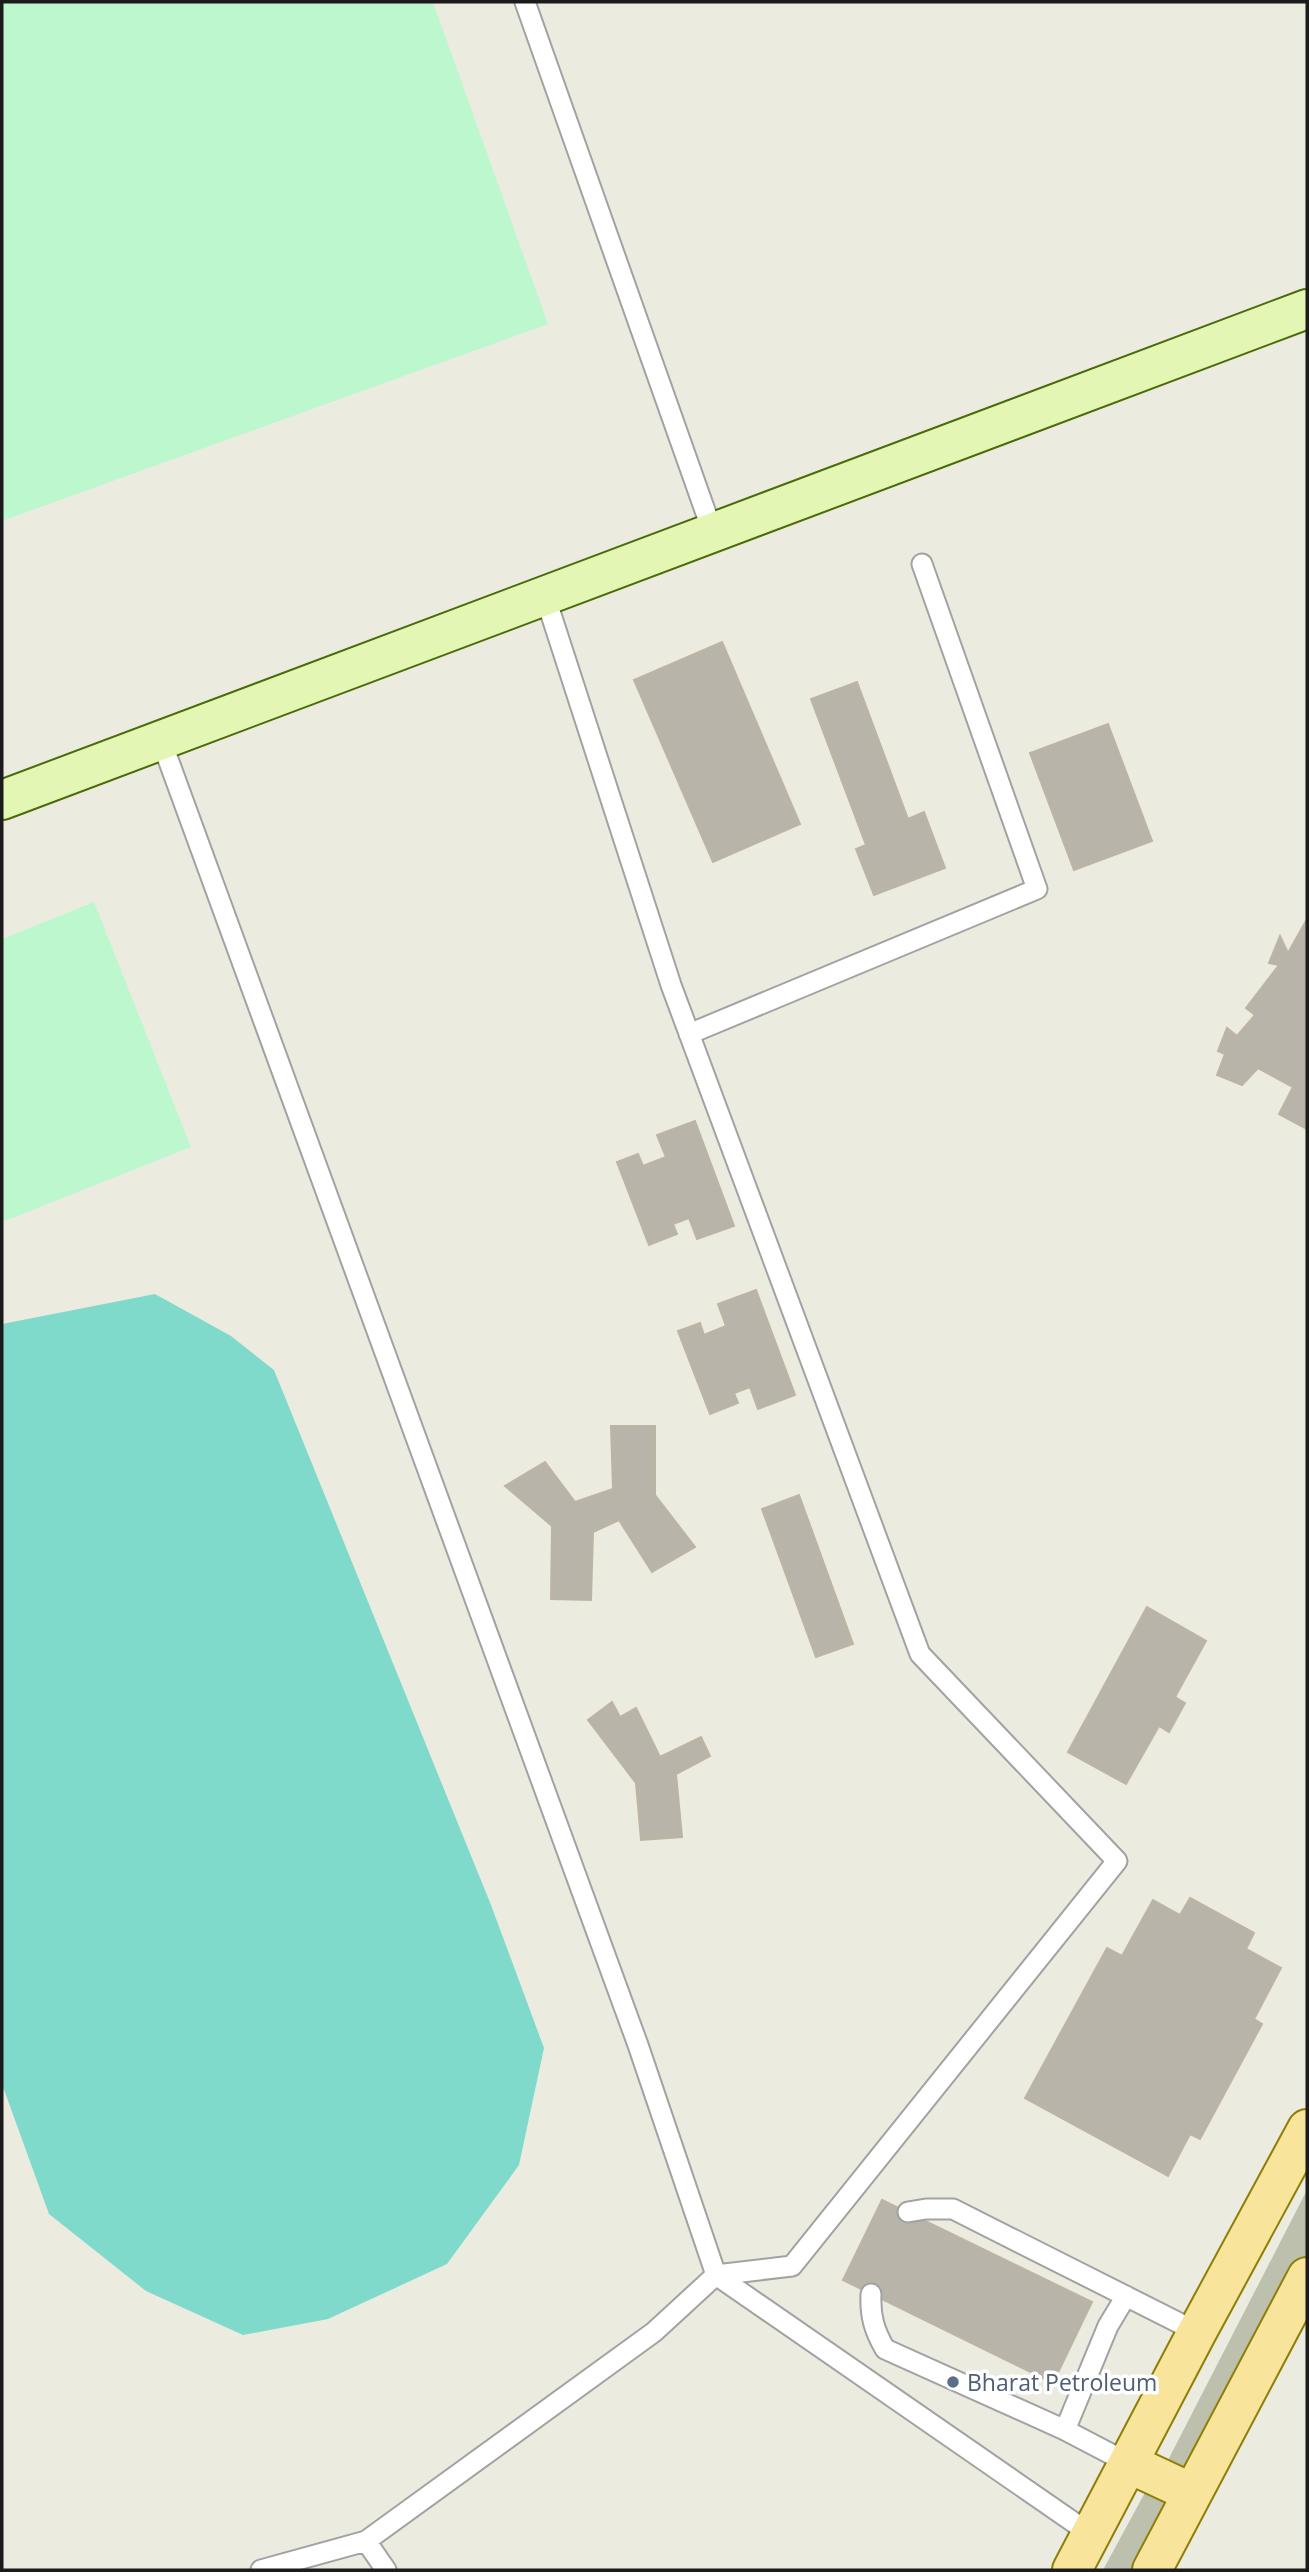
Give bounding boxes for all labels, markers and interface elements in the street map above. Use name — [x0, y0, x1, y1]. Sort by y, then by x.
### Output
place label: Bharat Petroleum — [967, 2366, 1157, 2398]
marker: Bharat Petroleum — [945, 2374, 961, 2390]

